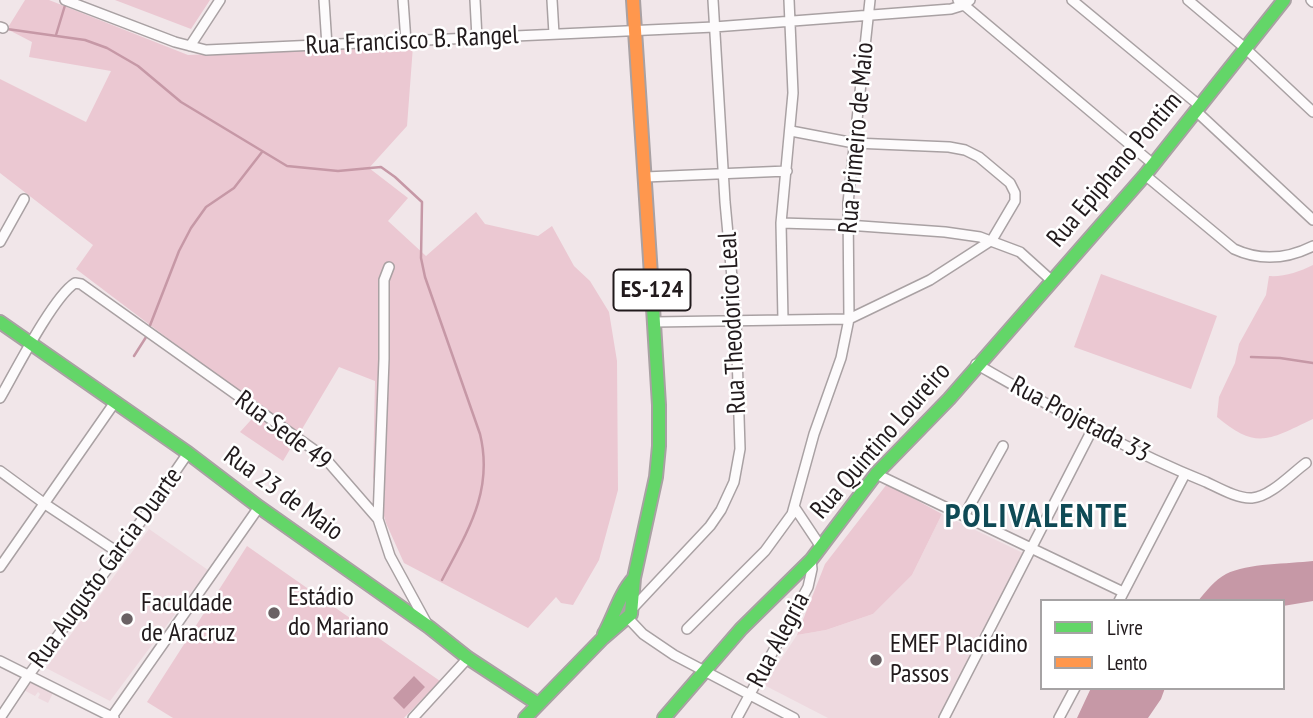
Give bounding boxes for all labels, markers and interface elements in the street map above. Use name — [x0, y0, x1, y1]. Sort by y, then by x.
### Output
street label: Rua Francisco B. Rangel — [305, 20, 519, 62]
street label: Rua Primeiro de Maio — [833, 41, 881, 235]
street label: Rua Epiphano Pontim — [1041, 86, 1189, 254]
street label: Rua Theodorico Leal — [713, 231, 753, 415]
road number: ES-124 — [614, 270, 690, 310]
street label: Rua Quintino Loureiro — [805, 356, 957, 526]
street label: Rua Projetada 33 — [1005, 370, 1155, 470]
street label: Rua Sede 49 — [229, 385, 337, 477]
street label: Rua 23 de Maio — [217, 440, 349, 548]
street label: Rua Augusto Garcia Duarte — [23, 462, 189, 674]
district label: POLIVALENTE — [946, 498, 1128, 538]
place label: Estádio do Mariano — [288, 582, 389, 644]
street label: Rua Alegria — [741, 587, 817, 693]
place label: Faculdade de Aracruz — [141, 588, 235, 650]
legend — [1040, 599, 1285, 690]
marker: Estádio do Mariano — [266, 605, 282, 621]
marker: Faculdade de Aracruz — [119, 611, 135, 627]
text: Livre — [1107, 614, 1143, 641]
place label: EMEF Placidino Passos — [890, 629, 1028, 690]
text: Lento — [1107, 649, 1147, 676]
marker: EMEF Placidino Passos — [868, 652, 884, 668]

